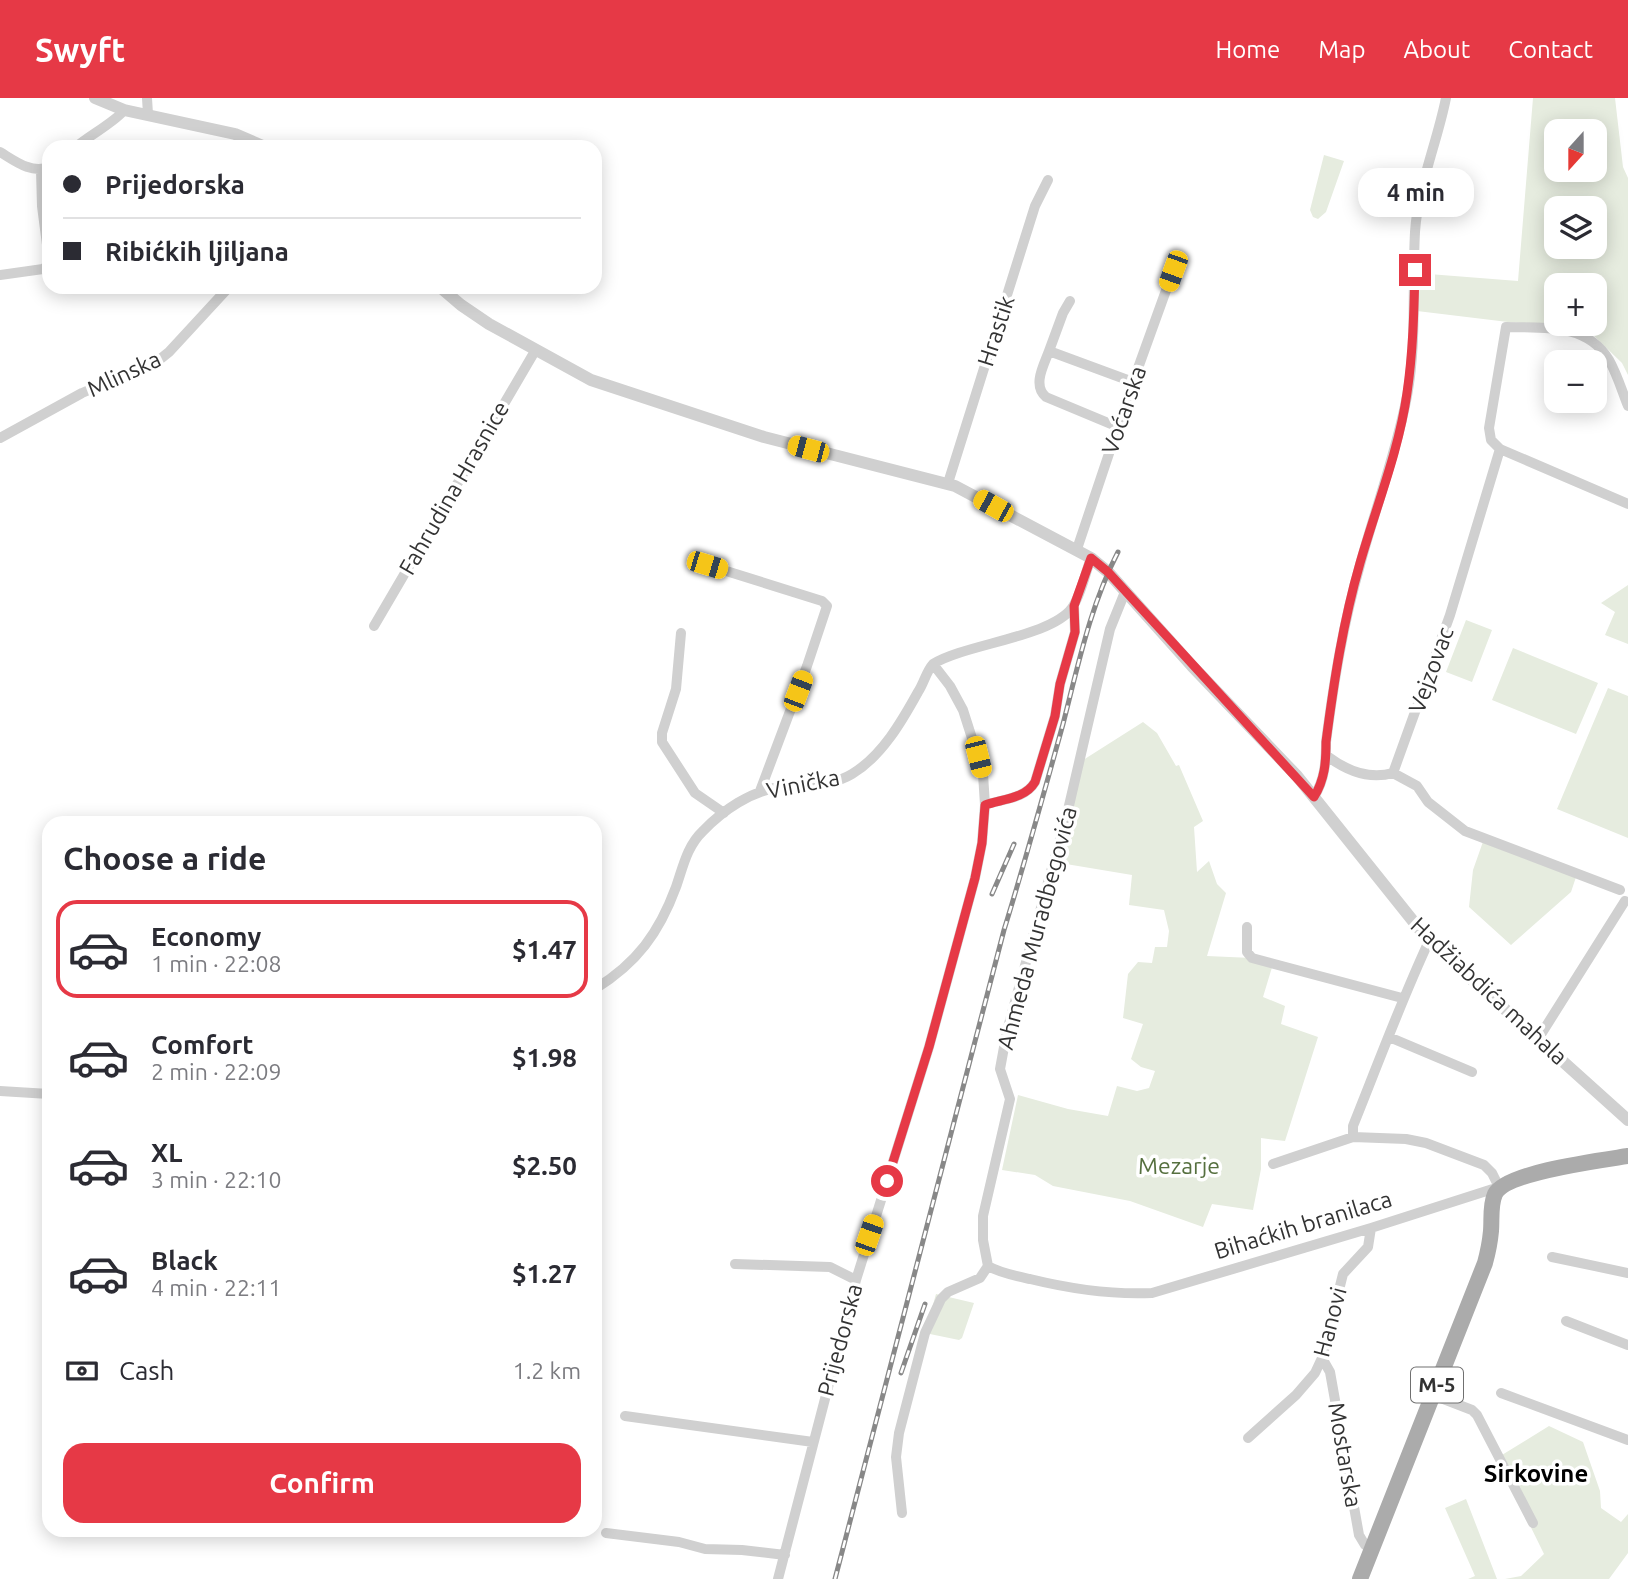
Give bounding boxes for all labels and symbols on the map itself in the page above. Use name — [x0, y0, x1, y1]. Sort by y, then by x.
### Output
north arrow — [1544, 119, 1606, 182]
callout: 4 min — [1357, 169, 1473, 218]
car — [1156, 248, 1191, 294]
route end — [1399, 254, 1431, 286]
street label: Hrastik — [972, 292, 1019, 369]
street label: Mlinska — [83, 346, 164, 401]
street label: Voćarska — [1097, 362, 1150, 457]
street label: Fahrudina Hrasnice — [394, 397, 513, 579]
car — [785, 433, 832, 465]
car — [970, 487, 1017, 525]
car — [684, 549, 731, 581]
street label: Vejzovac — [1403, 623, 1458, 716]
car — [781, 668, 816, 714]
car — [963, 734, 994, 780]
street label: Vinička — [764, 764, 841, 803]
street label: Ahmeda Muradbegovića — [992, 804, 1081, 1052]
street label: Hadžiabdića mahala — [1406, 912, 1572, 1069]
park label: Mezarje — [1138, 1153, 1220, 1178]
route start — [871, 1165, 903, 1197]
street label: Bihaćkih branilaca — [1211, 1186, 1395, 1263]
car — [853, 1212, 886, 1258]
street label: Prijedorska — [813, 1281, 867, 1399]
street label: Hanovi — [1308, 1284, 1351, 1360]
road number: M-5 — [1411, 1368, 1463, 1402]
street label: Mostarska — [1324, 1400, 1367, 1509]
district label: Sirkovine — [1484, 1460, 1588, 1487]

